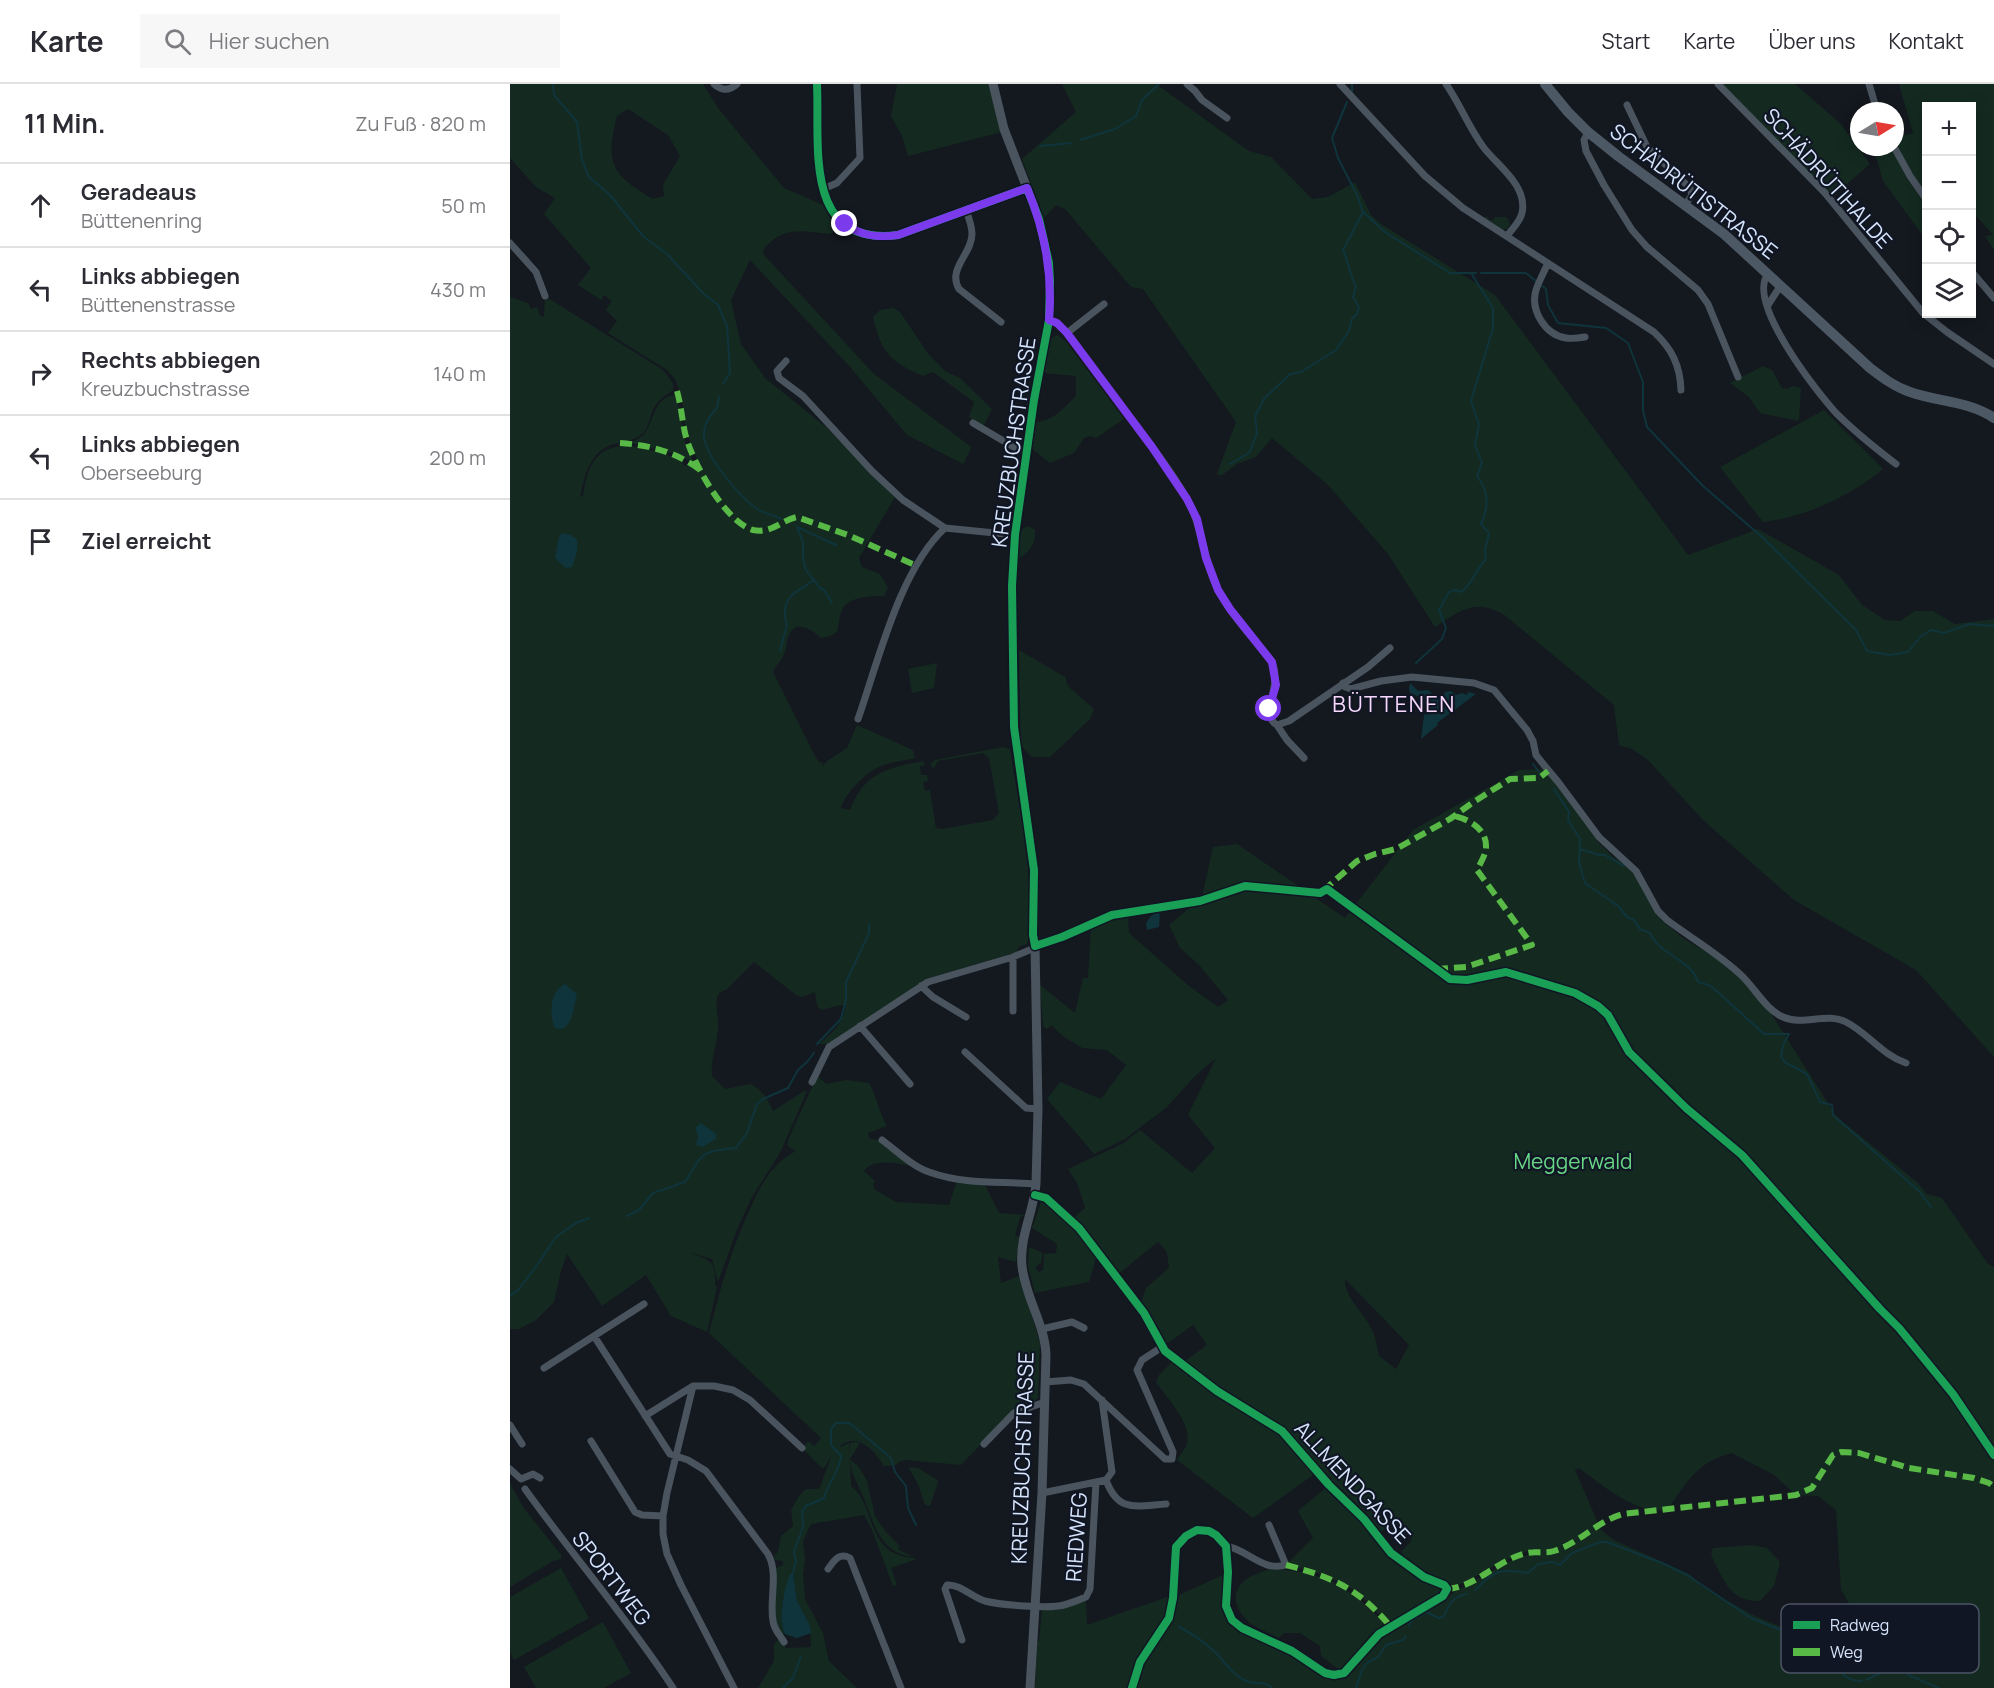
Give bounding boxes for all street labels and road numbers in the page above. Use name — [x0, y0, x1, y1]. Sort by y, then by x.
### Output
street label: SCHÄDRÜTIHALDE — [1757, 102, 1899, 254]
street label: SCHÄDRÜTISTRASSE — [1605, 117, 1783, 265]
street label: KREUZBUCHSTRASSE — [984, 335, 1042, 549]
street label: KREUZBUCHSTRASSE — [1004, 1352, 1040, 1564]
street label: ALLMENDGASSE — [1289, 1415, 1417, 1549]
street label: RIEDWEG — [1059, 1491, 1093, 1583]
street label: SPORTWEG — [566, 1525, 658, 1631]

